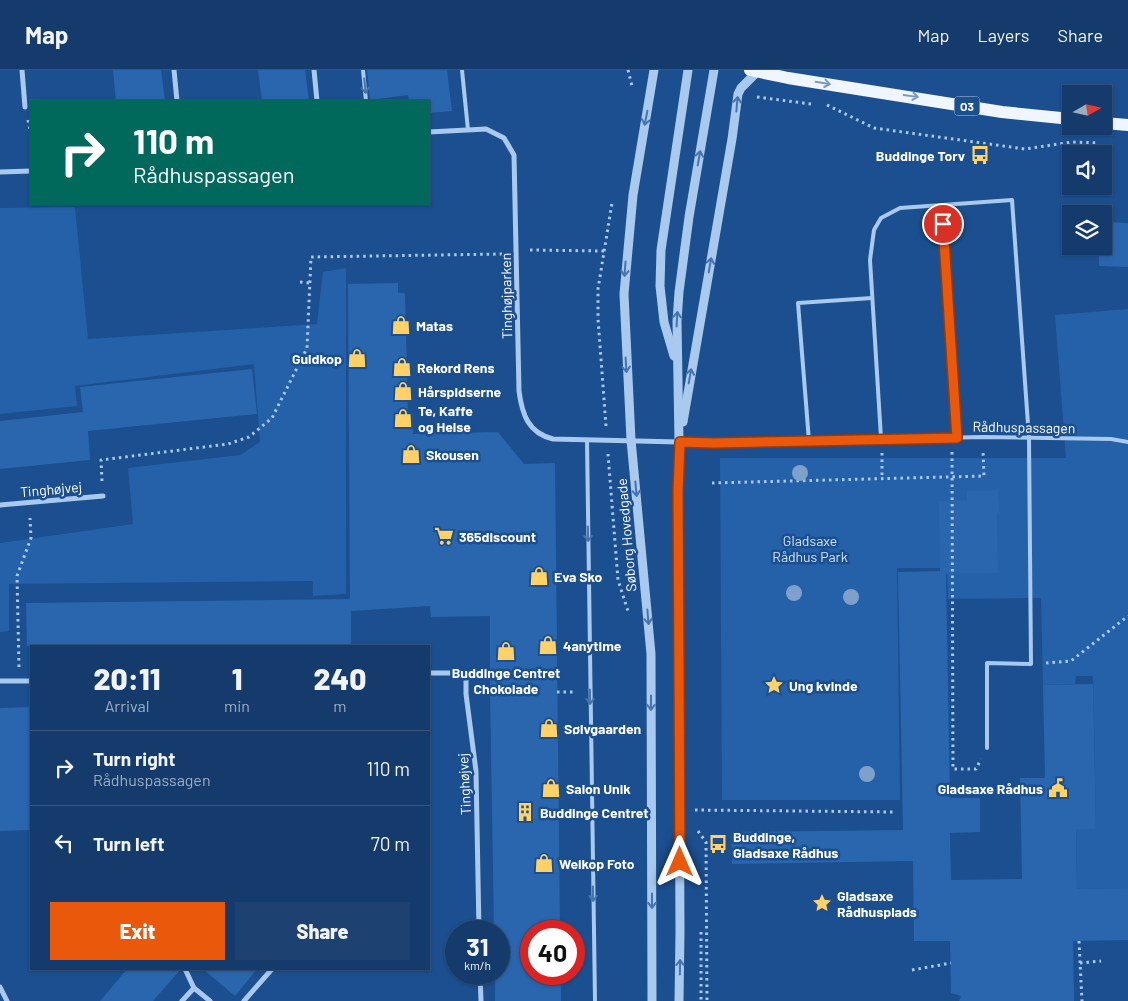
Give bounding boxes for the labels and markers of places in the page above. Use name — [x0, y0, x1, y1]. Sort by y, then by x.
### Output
bus stop icon: Buddinge Torv — [969, 144, 991, 166]
place label: Buddinge Torv — [876, 147, 965, 164]
pin — [922, 203, 964, 245]
shop icon: Matas — [390, 314, 412, 336]
place label: Matas — [416, 317, 453, 334]
shop icon: Guldkop — [346, 347, 368, 369]
place label: Guldkop — [292, 350, 342, 367]
shop icon: Rekord Rens — [391, 356, 413, 378]
place label: Rekord Rens — [417, 359, 495, 376]
shop icon: Hårspidserne — [392, 380, 414, 402]
place label: Hårspidserne — [418, 383, 502, 400]
place label: Te, Kaffe og Helse — [418, 402, 473, 435]
shop icon: Te, Kaffe og Helse — [392, 407, 414, 429]
shop icon: Skousen — [400, 443, 422, 465]
place label: Skousen — [426, 446, 479, 463]
supermarket icon: 365discount — [433, 525, 455, 547]
place label: 365discount — [459, 528, 536, 545]
shop icon: Eva Sko — [528, 565, 550, 587]
place label: Eva Sko — [554, 568, 602, 585]
shop icon: 4anytime — [537, 634, 559, 656]
place label: 4anytime — [563, 637, 622, 654]
shop icon: Buddinge Centret Chokolade — [495, 640, 517, 662]
place label: Buddinge Centret Chokolade — [452, 664, 560, 697]
place icon: Ung kvinde — [763, 674, 785, 696]
place label: Ung kvinde — [789, 677, 858, 694]
shop icon: Sølvgaarden — [538, 717, 560, 739]
place label: Sølvgaarden — [564, 720, 641, 737]
shop icon: Salon Unik — [540, 777, 562, 799]
public building icon: Gladsaxe Rådhus — [1047, 777, 1069, 799]
place label: Salon Unik — [566, 780, 631, 797]
place label: Gladsaxe Rådhus — [938, 780, 1043, 797]
building icon: Buddinge Centret — [514, 801, 536, 823]
place label: Buddinge Centret — [540, 804, 649, 821]
place label: Buddinge, Gladsaxe Rådhus — [733, 828, 838, 861]
bus stop icon: Buddinge, Gladsaxe Rådhus — [707, 833, 729, 855]
shop icon: Weikop Foto — [533, 852, 555, 874]
place label: Weikop Foto — [559, 855, 635, 872]
place label: Gladsaxe Rådhusplads — [837, 887, 917, 920]
place icon: Gladsaxe Rådhusplads — [811, 892, 833, 914]

